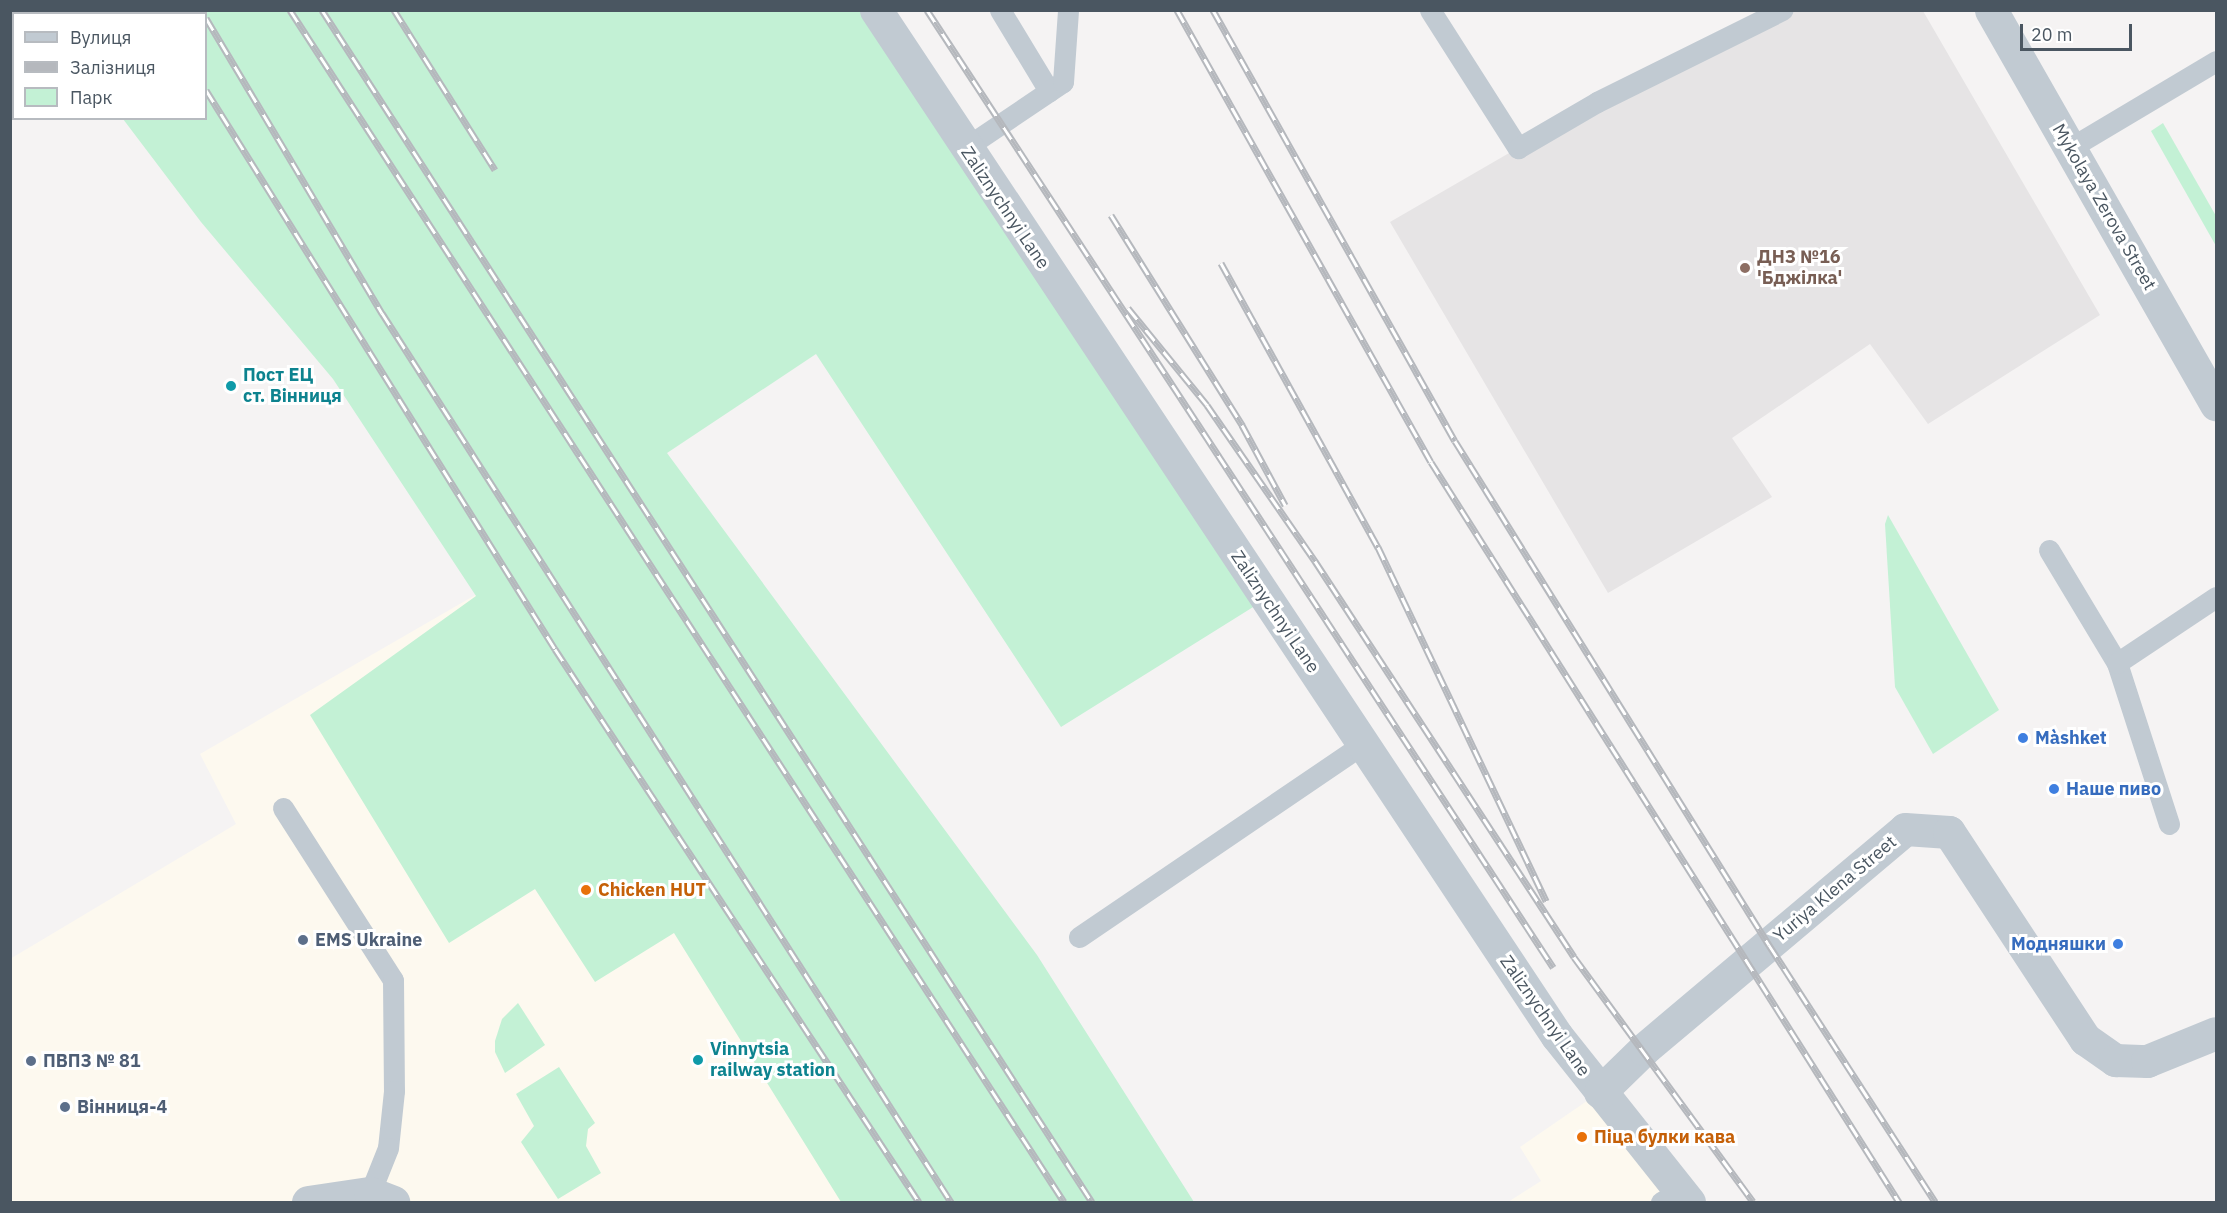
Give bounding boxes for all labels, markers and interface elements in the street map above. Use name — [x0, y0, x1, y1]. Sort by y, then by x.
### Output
legend — [12, 12, 207, 120]
scale bar — [2023, 12, 2136, 50]
text: 20 m — [2031, 23, 2073, 46]
text: Вулиця — [70, 26, 131, 49]
text: Залізниця — [70, 56, 156, 79]
text: Парк — [70, 86, 112, 109]
street label: Mykolaya Zerova Street — [2048, 120, 2160, 294]
street label: Zaliznychnyi Lane — [956, 143, 1054, 273]
place label: ДНЗ №16 'Бджілка' — [1757, 247, 1842, 290]
marker: ДНЗ №16 'Бджілка' — [1738, 261, 1752, 275]
place label: Пост ЕЦ ст. Вінниця — [243, 365, 342, 407]
marker: Пост ЕЦ ст. Вінниця — [224, 379, 238, 393]
street label: Zaliznychnyi Lane — [1226, 547, 1324, 677]
place label: Màshket — [2035, 727, 2107, 749]
marker: Màshket — [2016, 731, 2030, 745]
place label: Наше пиво — [2066, 778, 2161, 800]
marker: Наше пиво — [2047, 782, 2061, 796]
street label: Yuriya Klena Street — [1769, 831, 1901, 947]
place label: Chicken HUT — [598, 879, 706, 901]
marker: Chicken HUT — [579, 883, 593, 897]
place label: EMS Ukraine — [315, 929, 422, 951]
marker: EMS Ukraine — [296, 933, 310, 947]
place label: Модняшки — [2011, 933, 2106, 955]
marker: Модняшки — [2111, 937, 2125, 951]
street label: Zaliznychnyi Lane — [1495, 951, 1595, 1081]
place label: Vinnytsia railway station — [710, 1039, 835, 1082]
place label: ПВПЗ № 81 — [43, 1050, 141, 1072]
marker: Vinnytsia railway station — [691, 1053, 705, 1067]
marker: ПВПЗ № 81 — [24, 1054, 38, 1068]
place label: Вінниця-4 — [77, 1096, 167, 1118]
marker: Вінниця-4 — [58, 1100, 72, 1114]
place label: Піца булки кава — [1594, 1126, 1735, 1148]
marker: Піца булки кава — [1575, 1130, 1589, 1144]

